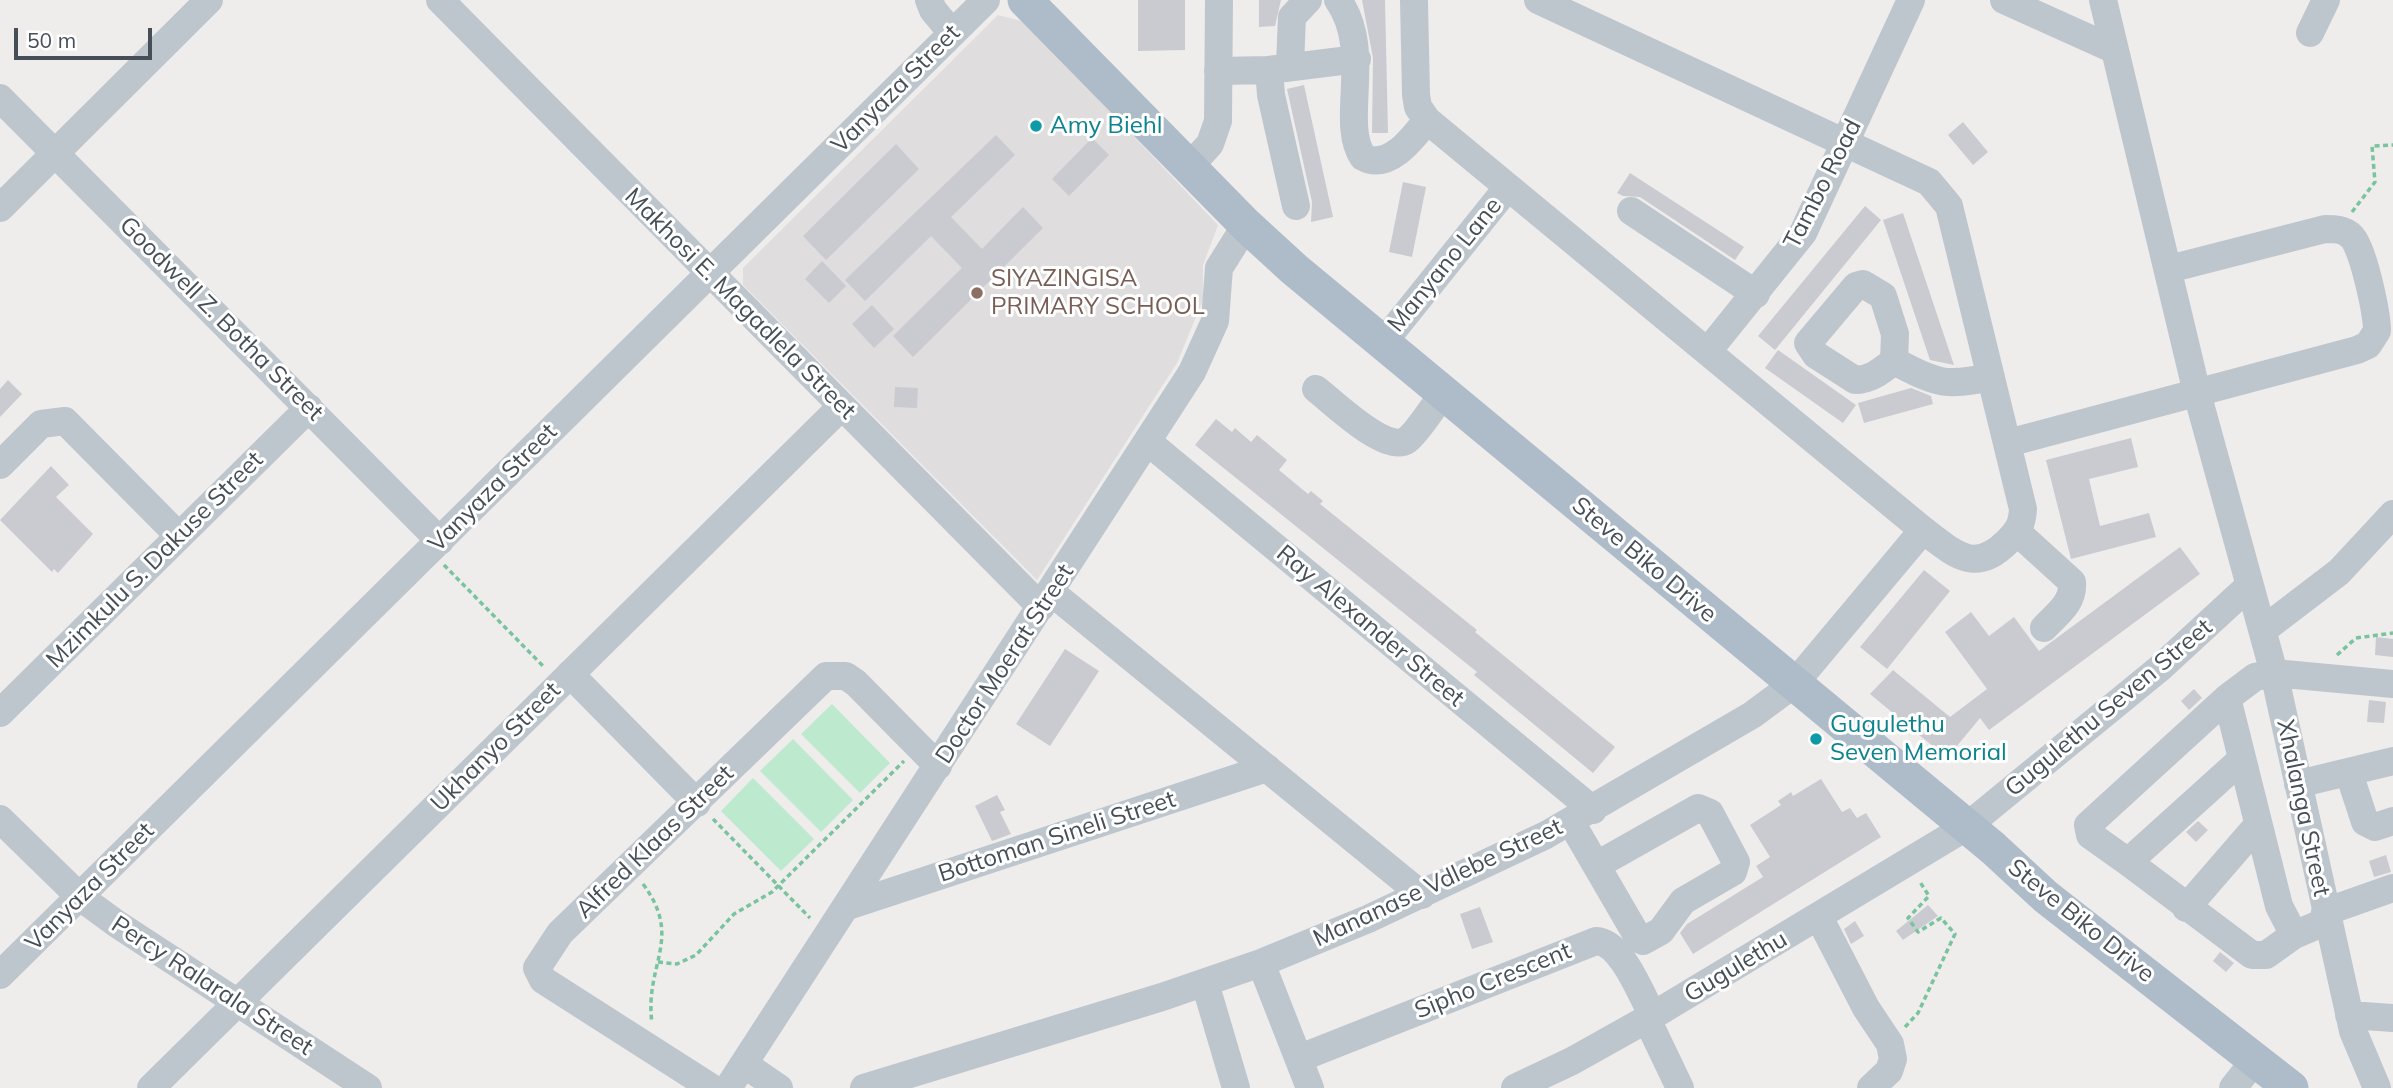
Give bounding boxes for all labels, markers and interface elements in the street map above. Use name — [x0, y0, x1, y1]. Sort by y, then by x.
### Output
scale bar — [18, 14, 156, 58]
street label: Vanyaza Street — [826, 19, 966, 159]
text: 50 m — [27, 27, 76, 53]
place label: Amy Biehl — [1050, 112, 1162, 140]
street label: Tambo Road — [1778, 114, 1868, 254]
marker: Amy Biehl — [1028, 118, 1044, 134]
street label: Makhosi E. Magadlela Street — [618, 182, 862, 426]
street label: Manyano Lane — [1382, 192, 1508, 338]
street label: Goodwell Z. Botha Street — [113, 211, 329, 427]
place label: SIYAZINGISA PRIMARY SCHOOL — [991, 265, 1205, 321]
marker: SIYAZINGISA PRIMARY SCHOOL — [969, 285, 985, 301]
street label: Vanyaza Street — [423, 418, 563, 558]
street label: Mzimkulu S. Dakuse Street — [41, 446, 269, 674]
street label: Steve Biko Drive — [1566, 491, 1722, 629]
street label: Ray Alexander Street — [1270, 539, 1470, 713]
street label: Doctor Moerat Street — [930, 559, 1080, 769]
street label: Gugulethu Seven Street — [2000, 613, 2218, 803]
street label: Ukhanyo Street — [425, 676, 567, 818]
place label: Gugulethu Seven Memorial — [1830, 711, 2007, 767]
street label: Xhalanga Street — [2270, 717, 2336, 899]
marker: Gugulethu Seven Memorial — [1808, 731, 1824, 747]
street label: Alfred Klaas Street — [570, 759, 740, 925]
street label: Bottoman Sineli Street — [935, 785, 1179, 889]
street label: Mananase Vdlebe Street — [1309, 813, 1567, 953]
street label: Vanyaza Street — [20, 817, 160, 957]
street label: Steve Biko Drive — [2002, 853, 2160, 989]
street label: Percy Ralarala Street — [106, 910, 318, 1062]
street label: Gugulethu — [1679, 925, 1793, 1009]
street label: Sipho Crescent — [1411, 937, 1575, 1025]

